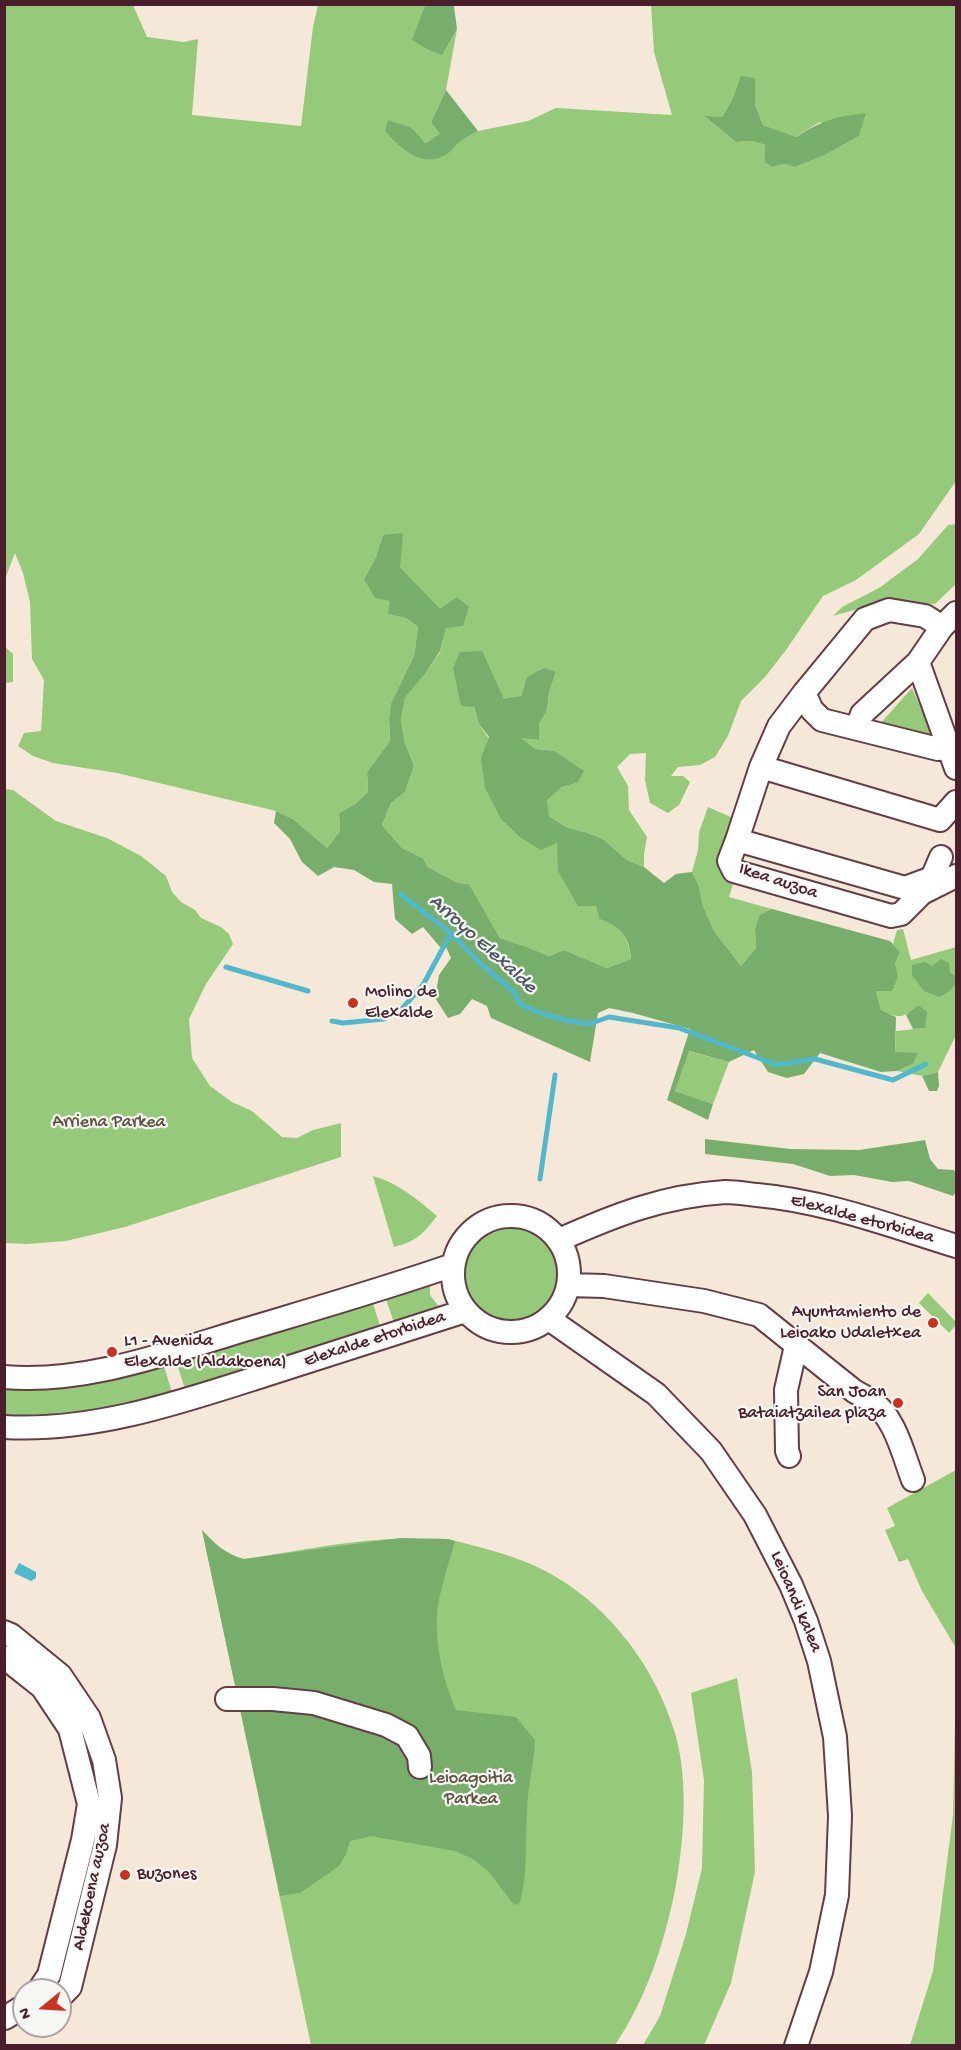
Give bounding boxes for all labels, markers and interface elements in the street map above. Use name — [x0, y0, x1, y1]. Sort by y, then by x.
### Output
street label: Ikea auzoa — [736, 859, 820, 905]
water label: Arroyo Elexalde — [423, 890, 541, 1000]
place label: Molino de Elexalde — [365, 982, 437, 1024]
marker: Molino de Elexalde — [346, 996, 360, 1010]
park label: Arriena Parkea — [53, 1112, 165, 1134]
street label: Elexalde etorbidea — [788, 1190, 936, 1250]
place label: Ayuntamiento de Leioako Udaletxea — [780, 1302, 921, 1344]
street label: Elexalde etorbidea — [301, 1307, 449, 1373]
marker: Ayuntamiento de Leioako Udaletxea — [926, 1316, 940, 1330]
place label: L1 - Avenida Elexalde (Aldakoena) — [124, 1331, 287, 1374]
marker: L1 - Avenida Elexalde (Aldakoena) — [105, 1345, 119, 1359]
place label: San Joan Bataiatzailea plaza — [738, 1382, 886, 1424]
marker: San Joan Bataiatzailea plaza — [891, 1396, 905, 1410]
street label: Leioandi kalea — [764, 1548, 826, 1656]
park label: Leioagoitia Parkea — [429, 1768, 513, 1810]
street label: Aldekoena auzoa — [69, 1821, 117, 1953]
place label: Buzones — [137, 1864, 196, 1886]
marker: Buzones — [118, 1868, 132, 1882]
north arrow — [12, 1978, 72, 2038]
text: N — [16, 2005, 37, 2021]

